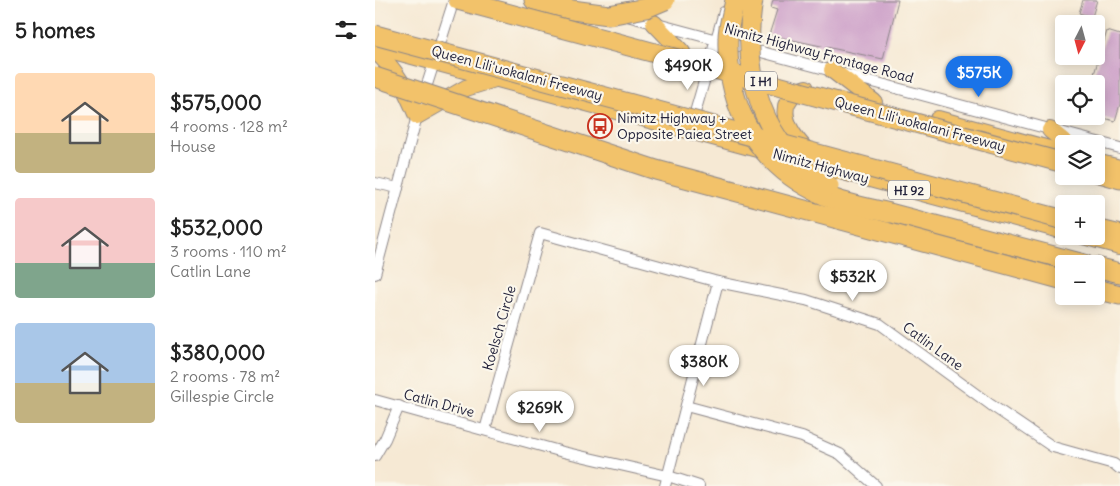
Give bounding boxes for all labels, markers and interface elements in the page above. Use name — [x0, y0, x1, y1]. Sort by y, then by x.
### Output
north arrow — [1055, 15, 1105, 65]
map controls — [1055, 15, 1105, 305]
icon: filters — [332, 16, 360, 44]
text: 5 homes — [15, 17, 95, 44]
street label: Nimitz Highway Frontage Road — [722, 19, 916, 87]
street label: Queen Liliʻuokalani Freeway — [429, 41, 605, 105]
pin: $490K — [653, 48, 723, 91]
text: $490K — [664, 55, 712, 75]
pin: $575K — [944, 56, 1014, 98]
text: $575K — [957, 62, 1002, 82]
road number: I H1 — [745, 72, 777, 90]
button: locate — [1055, 75, 1105, 125]
text: $575,000 — [170, 89, 262, 116]
street label: Queen Liliʻuokalani Freeway — [832, 92, 1008, 156]
icon: home — [55, 93, 115, 153]
place label: Nimitz Highway + Opposite Paiea Street — [617, 109, 752, 143]
bus stop icon: Nimitz Highway + Opposite Paiea Street — [587, 113, 613, 139]
text: 4 rooms · 128 m² — [170, 116, 288, 136]
button: layers — [1055, 135, 1105, 185]
text: House — [170, 136, 216, 156]
street label: Nimitz Highway — [771, 145, 871, 187]
road number: HI 92 — [888, 180, 930, 200]
button: + — [1055, 195, 1105, 245]
text: $532,000 — [170, 214, 263, 241]
icon: home — [55, 218, 115, 278]
text: 3 rooms · 110 m² — [170, 241, 287, 261]
button: − — [1055, 255, 1105, 305]
pin: $532K — [818, 260, 888, 302]
text: Catlin Lane — [170, 261, 251, 281]
text: $532K — [830, 266, 876, 286]
street label: Koelsch Circle — [478, 283, 520, 373]
street label: Catlin Lane — [899, 318, 967, 374]
text: $380,000 — [170, 339, 265, 366]
icon: home — [55, 343, 115, 403]
pin: $380K — [669, 344, 739, 387]
text: $380K — [680, 351, 728, 371]
text: 2 rooms · 78 m² — [170, 366, 280, 386]
street label: Catlin Drive — [402, 385, 476, 421]
text: Gillespie Circle — [170, 386, 274, 406]
pin: $269K — [505, 390, 575, 433]
text: $269K — [517, 397, 563, 417]

